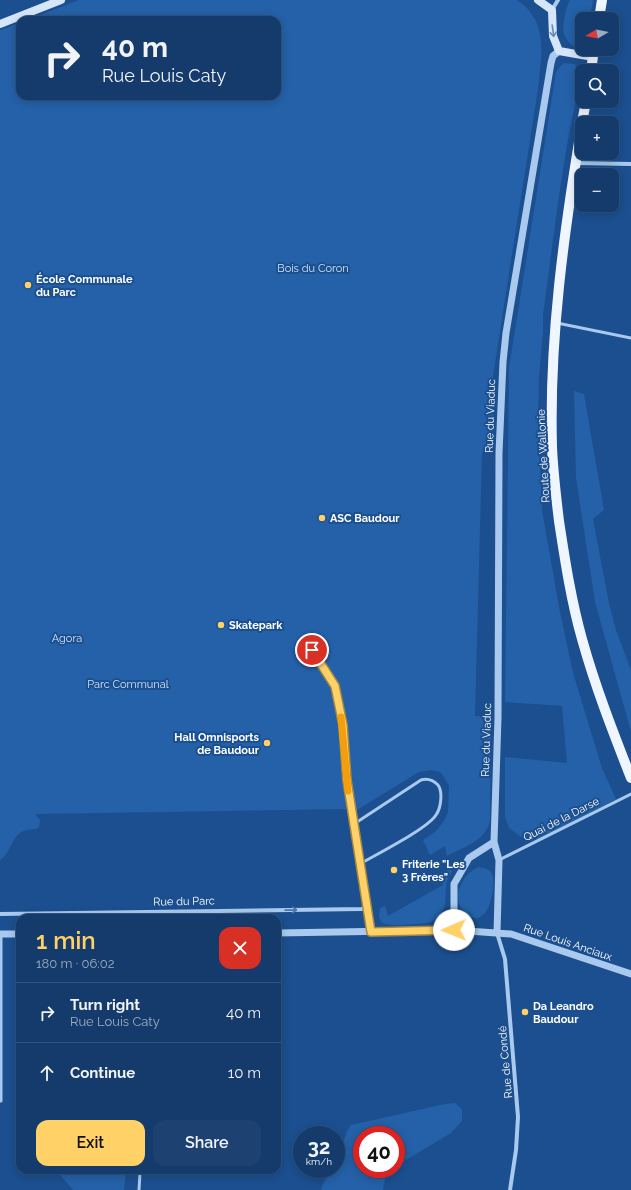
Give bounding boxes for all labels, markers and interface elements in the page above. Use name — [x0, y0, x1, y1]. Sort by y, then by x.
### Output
north arrow — [575, 12, 619, 56]
map controls — [575, 12, 619, 212]
one-way arrow — [549, 25, 556, 38]
text: 40 m — [102, 31, 168, 64]
icon: right — [36, 32, 88, 84]
button: search — [575, 64, 619, 108]
text: Rue Louis Caty — [102, 65, 226, 86]
button: + — [575, 116, 619, 160]
button: − — [575, 168, 619, 212]
park label: Bois du Coron — [277, 262, 349, 275]
place label: École Communale du Parc — [36, 272, 133, 299]
marker: École Communale du Parc — [23, 280, 33, 290]
street label: Rue du Viaduc — [483, 379, 498, 453]
street label: Route de Wallonie — [535, 408, 552, 503]
place label: ASC Baudour — [330, 512, 400, 525]
marker: ASC Baudour — [317, 513, 327, 523]
place label: Skatepark — [229, 619, 283, 632]
marker: Skatepark — [216, 620, 226, 630]
park label: Agora — [52, 632, 82, 645]
pin — [295, 633, 329, 667]
icon: arrive — [301, 639, 323, 661]
park label: Parc Communal — [87, 678, 169, 691]
street label: Rue du Viaduc — [479, 703, 494, 777]
place label: Hall Omnisports de Baudour — [174, 731, 260, 757]
marker: Hall Omnisports de Baudour — [262, 738, 272, 748]
street label: Quai de la Darse — [521, 794, 602, 844]
place label: Friterie "Les 3 Frères" — [402, 858, 465, 884]
marker: Friterie "Les 3 Frères" — [389, 865, 399, 875]
street label: Rue du Parc — [153, 894, 215, 909]
one-way arrow — [284, 906, 297, 914]
position arrow — [433, 909, 475, 951]
street label: Rue Louis Anciaux — [522, 921, 614, 964]
text: 1 min — [36, 926, 96, 955]
button: close — [219, 927, 261, 969]
text: 180 m · 06:02 — [36, 956, 115, 971]
text: Turn right — [70, 996, 140, 1014]
place label: Da Leandro Baudour — [533, 1000, 594, 1026]
icon: right — [36, 1002, 58, 1024]
text: 40 m — [226, 1004, 261, 1022]
marker: Da Leandro Baudour — [520, 1007, 530, 1017]
text: Rue Louis Caty — [70, 1014, 160, 1029]
street label: Rue de Condé — [496, 1025, 515, 1099]
icon: ahead — [36, 1062, 58, 1084]
text: Continue — [70, 1064, 135, 1082]
text: 10 m — [228, 1064, 261, 1082]
button: Exit — [36, 1120, 145, 1166]
button: Share — [153, 1120, 261, 1166]
speed limit sign: 40 — [353, 1126, 405, 1178]
text: 32 — [308, 1135, 330, 1159]
text: km/h — [306, 1156, 332, 1167]

